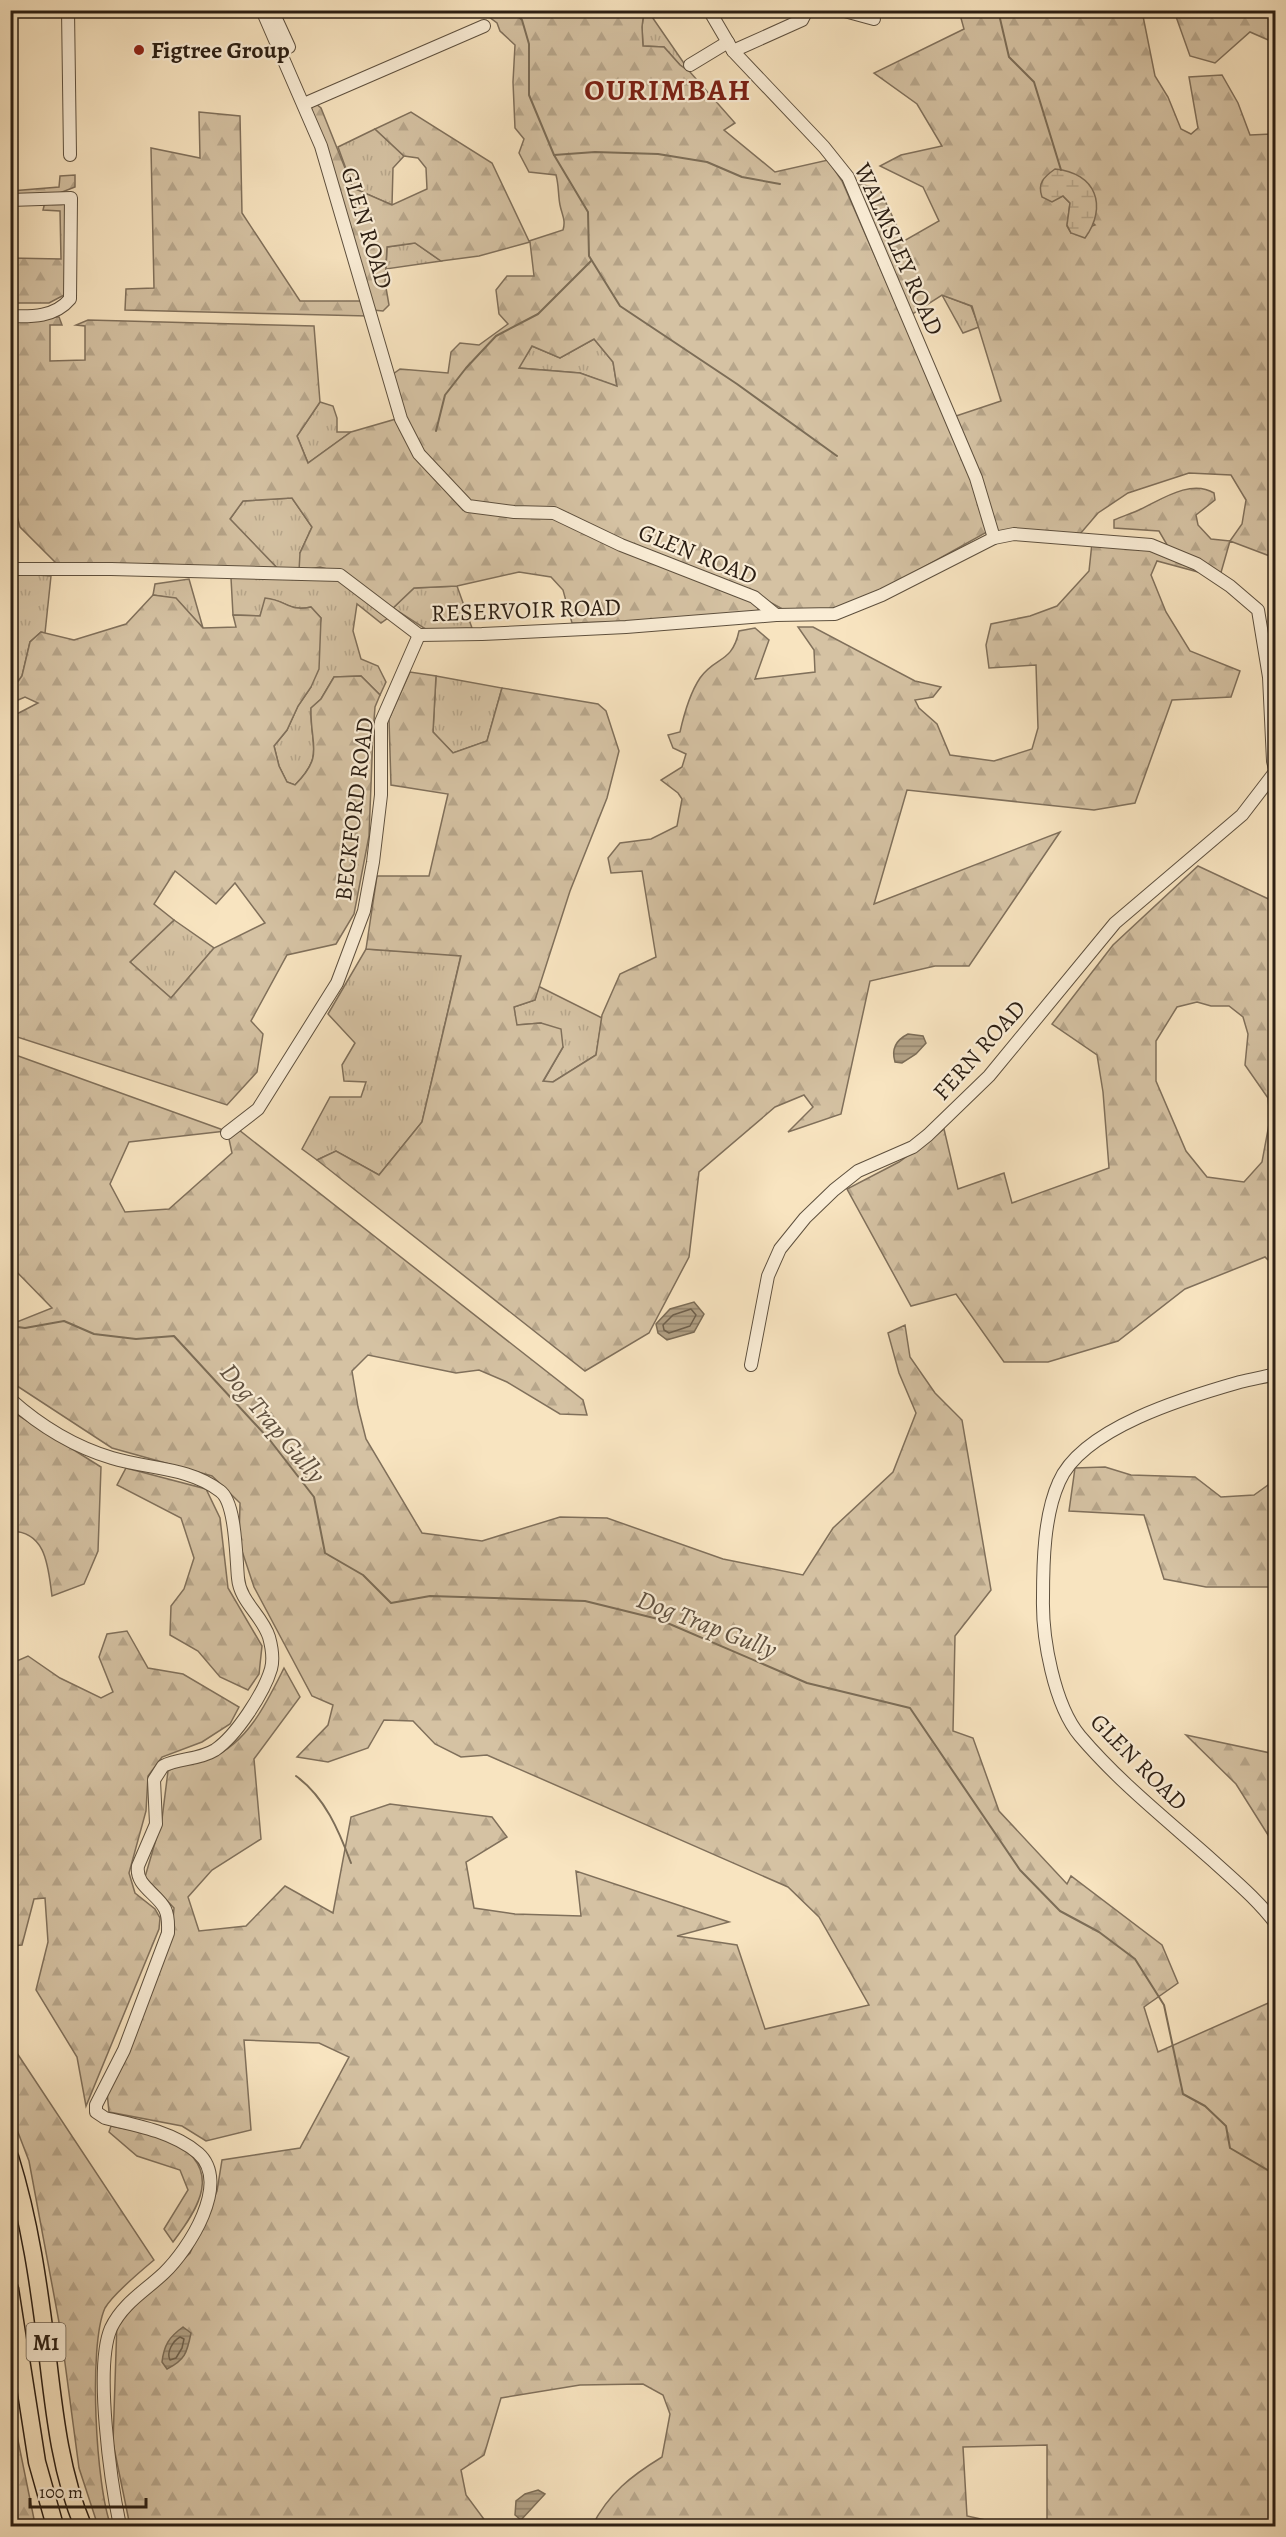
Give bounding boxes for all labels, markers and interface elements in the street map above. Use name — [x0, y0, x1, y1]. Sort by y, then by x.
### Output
place label: Figtree Group — [151, 34, 290, 66]
marker: Figtree Group — [132, 43, 146, 57]
district label: OURIMBAH — [584, 70, 752, 110]
street label: WALMSLEY ROAD — [846, 157, 951, 340]
street label: GLEN ROAD — [333, 163, 401, 293]
street label: GLEN ROAD — [634, 516, 762, 592]
street label: RESERVOIR ROAD — [431, 591, 621, 629]
street label: BECKFORD ROAD — [327, 715, 381, 903]
street label: FERN ROAD — [925, 993, 1033, 1107]
water label: Dog Trap Gully — [212, 1356, 333, 1491]
water label: Dog Trap Gully — [632, 1582, 782, 1667]
street label: GLEN ROAD — [1083, 1706, 1195, 1818]
road number: M1 — [26, 2323, 66, 2361]
scale bar — [30, 2471, 146, 2509]
text: 100 m — [39, 2480, 83, 2504]

